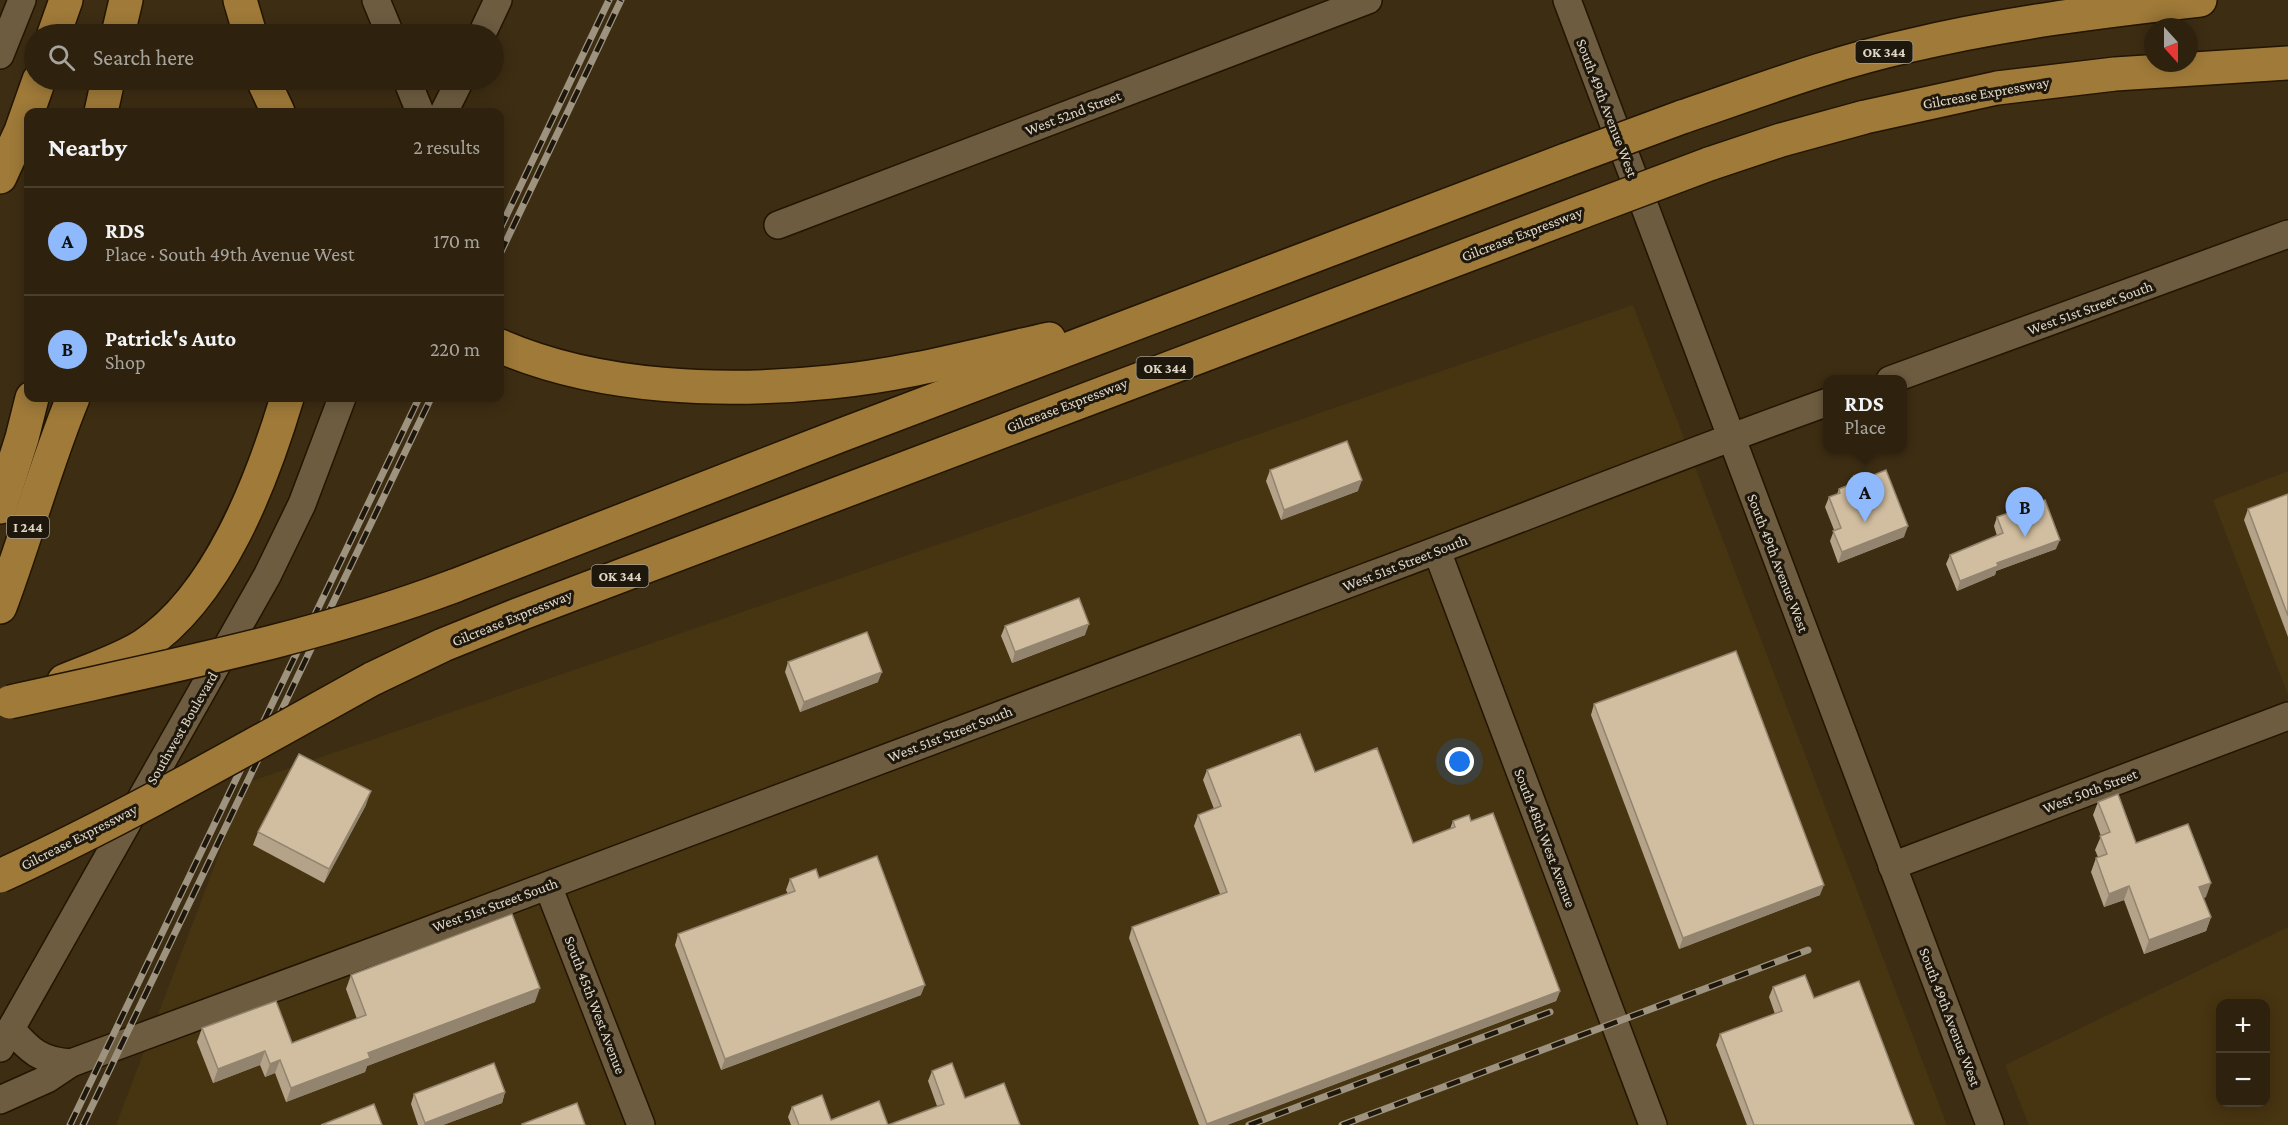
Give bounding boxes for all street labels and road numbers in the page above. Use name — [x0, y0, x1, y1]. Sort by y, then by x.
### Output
street label: South 49th Avenue West — [1573, 37, 1641, 180]
road number: OK 344 — [1856, 41, 1912, 63]
street label: Gilcrease Expressway — [1921, 74, 2051, 113]
street label: West 52nd Street — [1023, 87, 1124, 139]
street label: Gilcrease Expressway — [1459, 204, 1585, 265]
street label: West 51st Street South — [2025, 278, 2155, 338]
road number: OK 344 — [1136, 357, 1194, 379]
street label: Gilcrease Expressway — [1004, 375, 1130, 436]
street label: South 49th Avenue West — [1744, 492, 1812, 635]
road number: I 244 — [7, 516, 49, 538]
street label: West 51st Street South — [1340, 532, 1470, 594]
road number: OK 344 — [592, 565, 648, 587]
street label: Gilcrease Expressway — [450, 587, 575, 650]
street label: Southwest Boulevard — [143, 669, 221, 787]
street label: West 51st Street South — [885, 703, 1015, 765]
street label: West 50th Street — [2040, 765, 2140, 816]
street label: South 48th West Avenue — [1511, 766, 1579, 910]
street label: Gilcrease Expressway — [18, 801, 140, 874]
street label: West 51st Street South — [430, 875, 560, 935]
street label: South 45th West Avenue — [561, 934, 629, 1077]
street label: South 49th Avenue West — [1916, 946, 1984, 1089]

